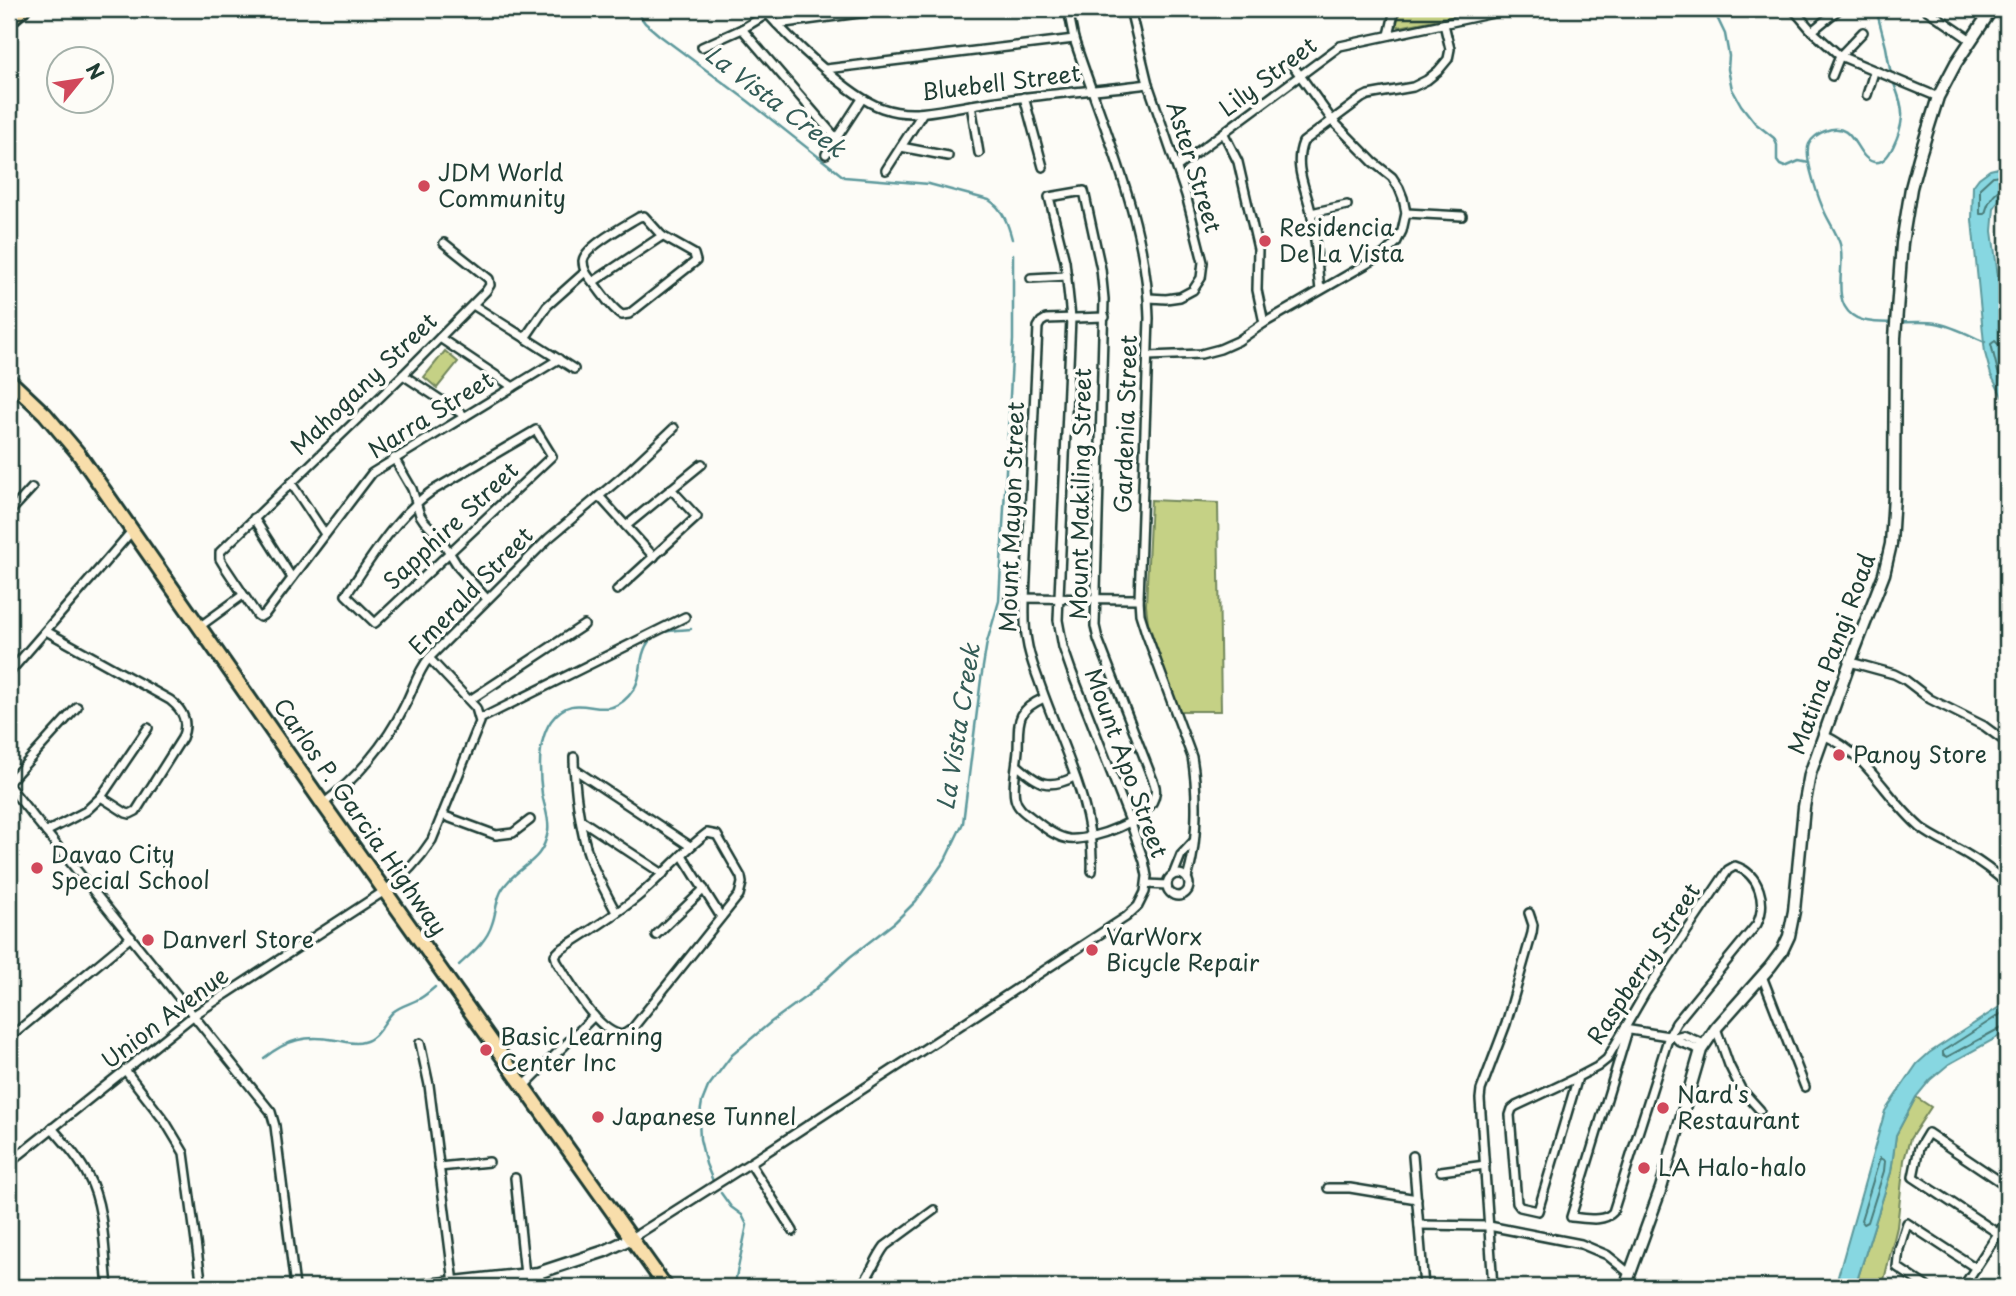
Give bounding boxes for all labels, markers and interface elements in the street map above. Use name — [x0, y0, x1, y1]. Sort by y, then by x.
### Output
street label: Lily Street — [1211, 27, 1323, 124]
water label: La Vista Creek — [698, 36, 855, 166]
north arrow — [46, 46, 116, 116]
street label: Bluebell Street — [919, 54, 1082, 109]
text: N — [80, 57, 111, 85]
street label: Aster Street — [1159, 97, 1232, 236]
place label: JDM World Community — [438, 154, 566, 215]
marker: JDM World Community — [416, 178, 432, 194]
place label: Residencia De La Vista — [1279, 209, 1405, 270]
marker: Residencia De La Vista — [1257, 233, 1273, 249]
street label: Mahogany Street — [282, 303, 444, 462]
street label: Gardenia Street — [1104, 334, 1145, 514]
street label: Narra Street — [361, 361, 500, 466]
street label: Mount Makiling Street — [1060, 368, 1099, 620]
street label: Mount Mayon Street — [989, 401, 1032, 633]
street label: Sapphire Street — [374, 453, 526, 597]
street label: Emerald Street — [399, 518, 540, 662]
street label: Matina Pangi Road — [1778, 548, 1883, 759]
water label: La Vista Creek — [926, 640, 988, 812]
street label: Mount Apo Street — [1077, 663, 1178, 862]
street label: Carlos P. Garcia Highway — [266, 690, 457, 942]
place label: Panoy Store — [1853, 736, 1987, 771]
marker: Panoy Store — [1831, 747, 1847, 763]
place label: Davao City Special School — [51, 836, 210, 897]
marker: Davao City Special School — [29, 860, 45, 876]
street label: Raspberry Street — [1577, 876, 1708, 1051]
place label: VarWorx Bicycle Repair — [1106, 918, 1260, 979]
place label: Danverl Store — [162, 921, 314, 956]
marker: Danverl Store — [140, 932, 156, 948]
marker: VarWorx Bicycle Repair — [1084, 942, 1100, 958]
street label: Union Avenue — [93, 957, 235, 1076]
place label: Basic Learning Center Inc — [500, 1018, 663, 1079]
marker: Basic Learning Center Inc — [478, 1042, 494, 1058]
place label: Nard's Restaurant — [1677, 1076, 1800, 1137]
place label: Japanese Tunnel — [612, 1098, 796, 1133]
marker: Nard's Restaurant — [1655, 1100, 1671, 1116]
marker: Japanese Tunnel — [590, 1109, 606, 1125]
place label: LA Halo-halo — [1658, 1149, 1806, 1184]
marker: LA Halo-halo — [1636, 1160, 1652, 1176]

